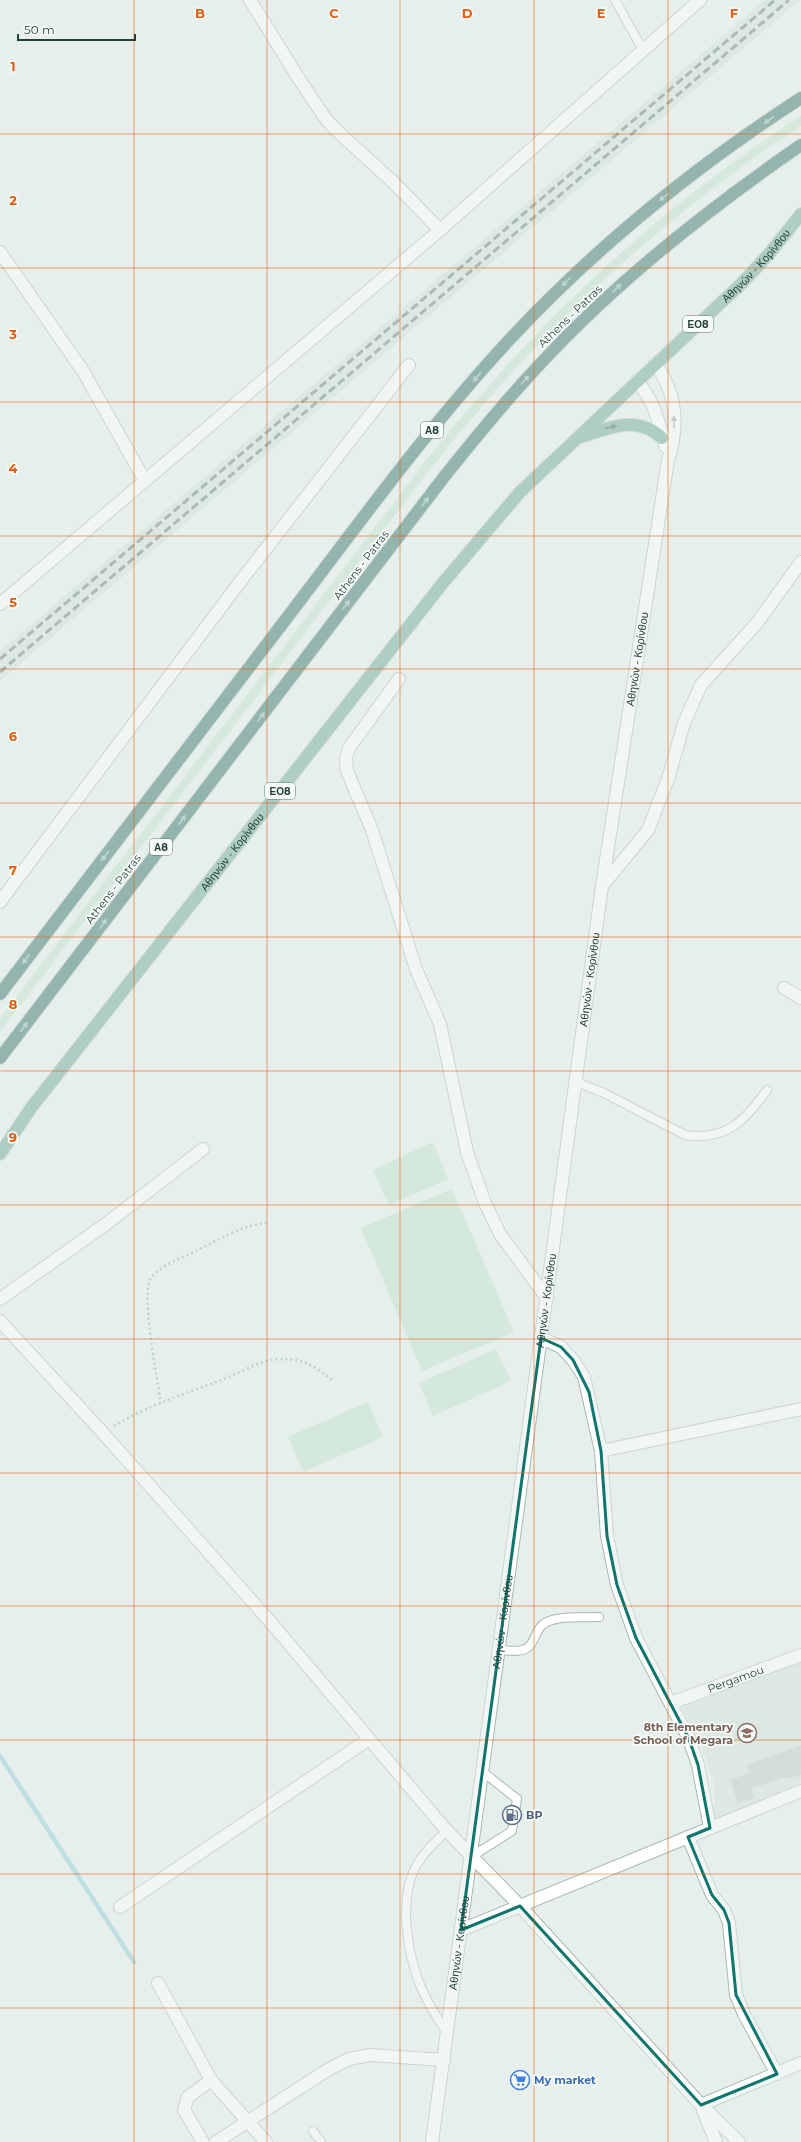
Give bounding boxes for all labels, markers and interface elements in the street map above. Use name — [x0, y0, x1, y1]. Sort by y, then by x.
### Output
text: B — [195, 5, 205, 21]
text: C — [329, 5, 339, 21]
text: D — [462, 5, 473, 21]
text: E — [597, 5, 606, 21]
text: F — [730, 5, 738, 21]
scale bar — [18, 16, 135, 42]
text: 50 m — [24, 22, 55, 37]
text: 1 — [10, 58, 16, 74]
one-way arrow — [763, 116, 774, 124]
text: 2 — [9, 192, 17, 208]
one-way arrow — [659, 193, 670, 201]
street label: Αθηνών - Κορίνθου — [719, 226, 793, 306]
one-way arrow — [561, 278, 571, 287]
street label: Athens - Patras — [535, 281, 605, 350]
one-way arrow — [612, 283, 622, 293]
road number: ΕΟ8 — [683, 316, 713, 332]
text: 3 — [8, 326, 17, 342]
one-way arrow — [472, 371, 481, 382]
one-way arrow — [521, 375, 530, 385]
one-way arrow — [671, 415, 677, 428]
road number: Α8 — [421, 422, 443, 438]
one-way arrow — [605, 424, 618, 430]
text: 4 — [9, 460, 18, 476]
one-way arrow — [421, 496, 429, 507]
street label: Athens - Patras — [330, 527, 392, 603]
text: 5 — [9, 594, 17, 610]
one-way arrow — [342, 600, 350, 611]
street label: Αθηνών - Κορίνθου — [623, 611, 651, 707]
one-way arrow — [256, 712, 264, 722]
text: 6 — [9, 728, 18, 744]
road number: ΕΟ8 — [265, 783, 295, 799]
street label: Αθηνών - Κορίνθου — [197, 810, 267, 894]
one-way arrow — [177, 815, 186, 826]
road number: Α8 — [150, 839, 172, 855]
street label: Athens - Patras — [82, 851, 144, 927]
one-way arrow — [102, 851, 110, 861]
text: 7 — [9, 862, 17, 878]
one-way arrow — [98, 918, 107, 929]
street label: Αθηνών - Κορίνθου — [576, 932, 603, 1028]
one-way arrow — [22, 954, 31, 965]
text: 8 — [9, 996, 18, 1012]
one-way arrow — [19, 1021, 28, 1032]
text: 9 — [9, 1129, 17, 1145]
street label: Αθηνών - Κορίνθου — [533, 1253, 559, 1349]
street label: Αθηνών - Κορίνθου — [489, 1574, 516, 1670]
street label: Pergamou — [706, 1662, 766, 1696]
place label: 8th Elementary School of Megara — [633, 1720, 733, 1747]
school or university icon: 8th Elementary School of Megara — [736, 1722, 758, 1744]
fuel station icon: BP — [501, 1804, 523, 1826]
place label: BP — [526, 1808, 542, 1822]
street label: Αθηνών - Κορίνθου — [446, 1895, 472, 1991]
supermarket icon: My market — [509, 2069, 531, 2091]
place label: My market — [534, 2073, 596, 2087]

